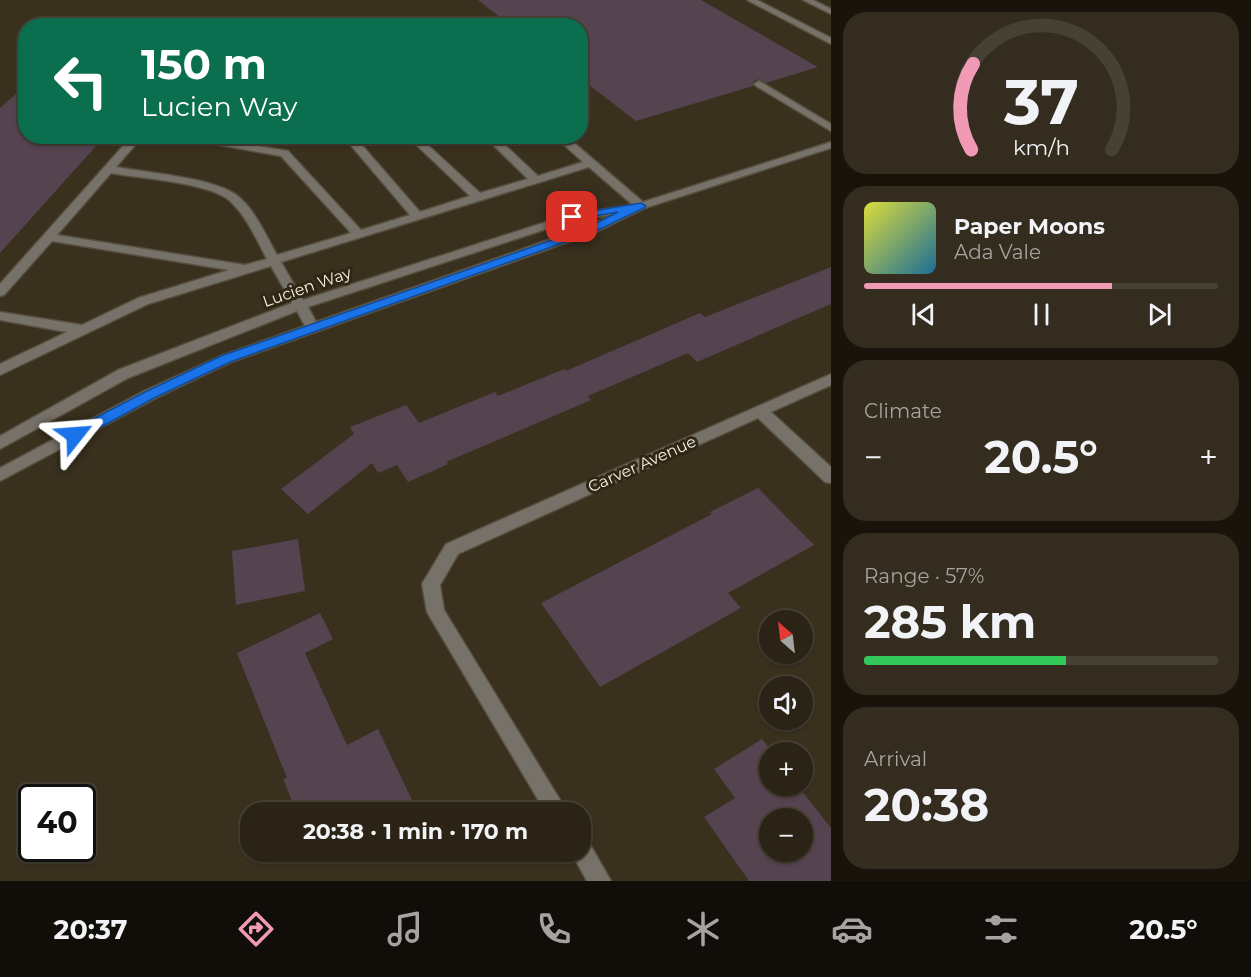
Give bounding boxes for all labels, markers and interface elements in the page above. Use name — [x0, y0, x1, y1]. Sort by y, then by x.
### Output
text: 150 m — [141, 38, 267, 90]
icon: left — [42, 42, 120, 120]
text: 37 — [1002, 64, 1079, 140]
text: Lucien Way — [141, 90, 297, 123]
text: km/h — [1012, 134, 1070, 160]
pin — [546, 191, 597, 242]
icon: arrive — [555, 200, 588, 233]
text: Paper Moons — [954, 213, 1105, 240]
text: Ada Vale — [954, 240, 1041, 264]
street label: Lucien Way — [260, 263, 354, 311]
icon: previous — [907, 298, 940, 331]
icon: pause — [1025, 298, 1058, 331]
icon: next — [1143, 298, 1176, 331]
text: Climate — [864, 399, 942, 423]
position arrow — [43, 403, 107, 467]
text: 20.5° — [984, 429, 1098, 484]
street label: Carver Avenue — [585, 432, 699, 496]
text: − — [864, 437, 883, 477]
text: + — [1199, 437, 1218, 477]
text: Range · 57% — [864, 564, 984, 588]
text: 285 km — [864, 594, 1036, 649]
north arrow — [759, 610, 813, 664]
map controls — [759, 610, 813, 862]
button: sound — [759, 676, 813, 730]
button: + — [759, 742, 813, 796]
text: Arrival — [864, 747, 927, 771]
text: 20:38 — [864, 777, 989, 832]
speed limit sign: 40 — [18, 784, 96, 862]
button: − — [759, 808, 813, 862]
text: 20:38 · 1 min · 170 m — [303, 818, 528, 845]
icon: directions — [235, 908, 277, 950]
icon: music — [384, 908, 426, 950]
icon: phone — [533, 908, 575, 950]
icon: climate — [682, 908, 724, 950]
icon: car — [831, 908, 873, 950]
icon: filters — [980, 908, 1022, 950]
text: 20:37 — [54, 913, 127, 946]
text: 20.5° — [1129, 913, 1197, 946]

